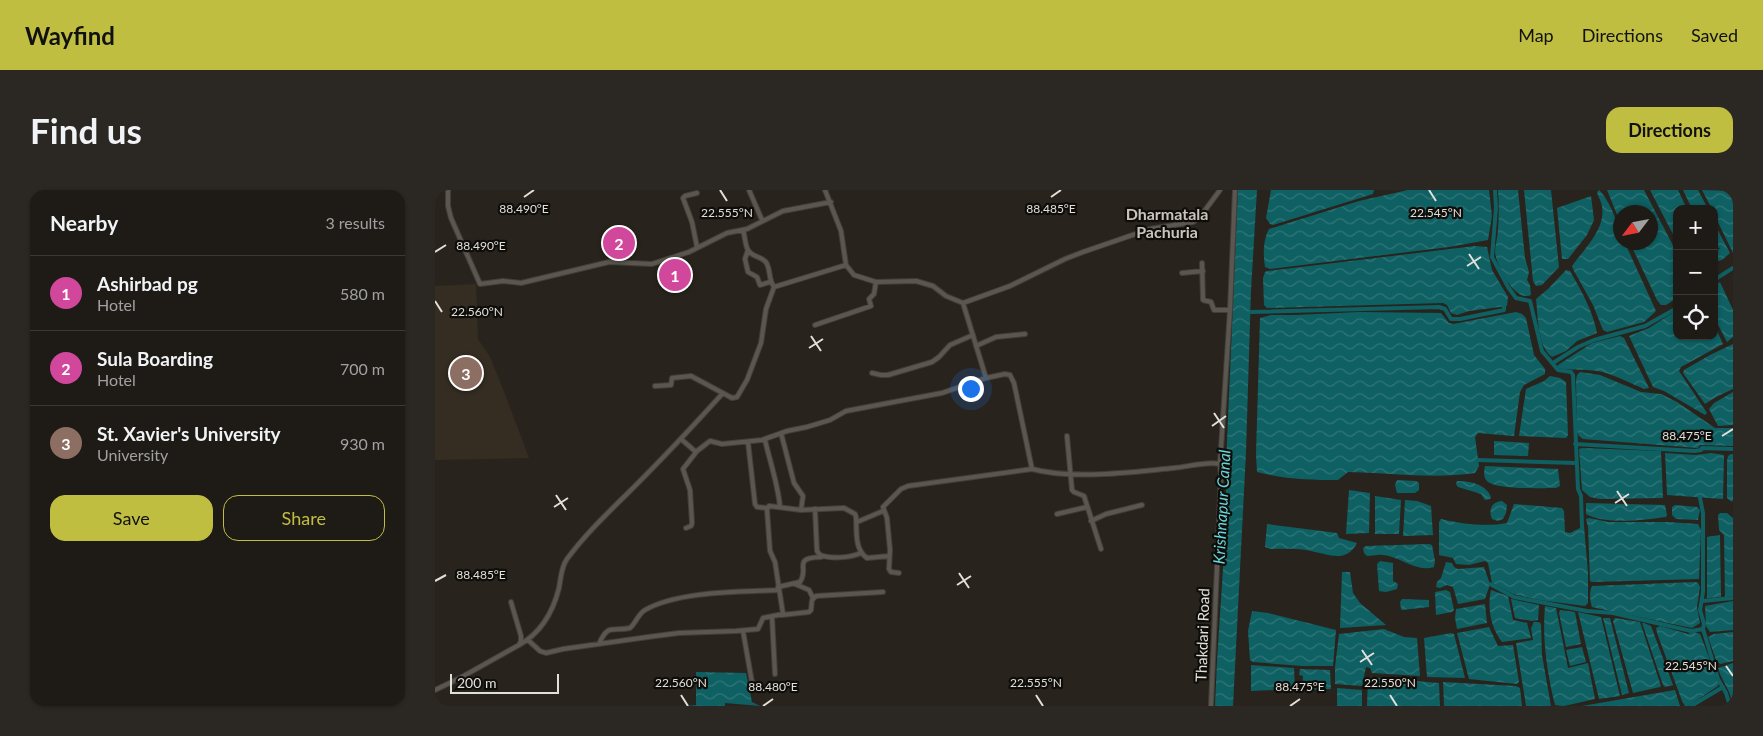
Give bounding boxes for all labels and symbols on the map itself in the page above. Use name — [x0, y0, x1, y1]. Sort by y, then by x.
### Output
text: 88.490°E — [499, 201, 549, 216]
text: 88.485°E — [1026, 201, 1076, 216]
district label: Dharmatala Pachuria — [1126, 204, 1208, 241]
text: 22.555°N — [701, 205, 753, 220]
text: 22.545°N — [1410, 205, 1462, 220]
north arrow — [1613, 205, 1658, 250]
pin: 2 — [603, 224, 635, 262]
text: 88.490°E — [456, 238, 506, 253]
pin: 1 — [659, 256, 691, 294]
text: 22.560°N — [451, 304, 503, 319]
pin: 3 — [450, 354, 482, 392]
your location — [958, 376, 984, 402]
text: 88.475°E — [1662, 428, 1712, 443]
water label: Krishnapur Canal — [1209, 449, 1234, 565]
text: 88.485°E — [456, 567, 506, 582]
street label: Thakdari Road — [1191, 588, 1213, 682]
text: 22.545°N — [1665, 658, 1717, 673]
scale bar — [450, 671, 559, 694]
text: 22.560°N — [655, 675, 707, 690]
text: 22.555°N — [1010, 675, 1062, 690]
text: 22.550°N — [1364, 675, 1416, 690]
text: 88.480°E — [748, 679, 798, 694]
text: 88.475°E — [1275, 679, 1325, 694]

